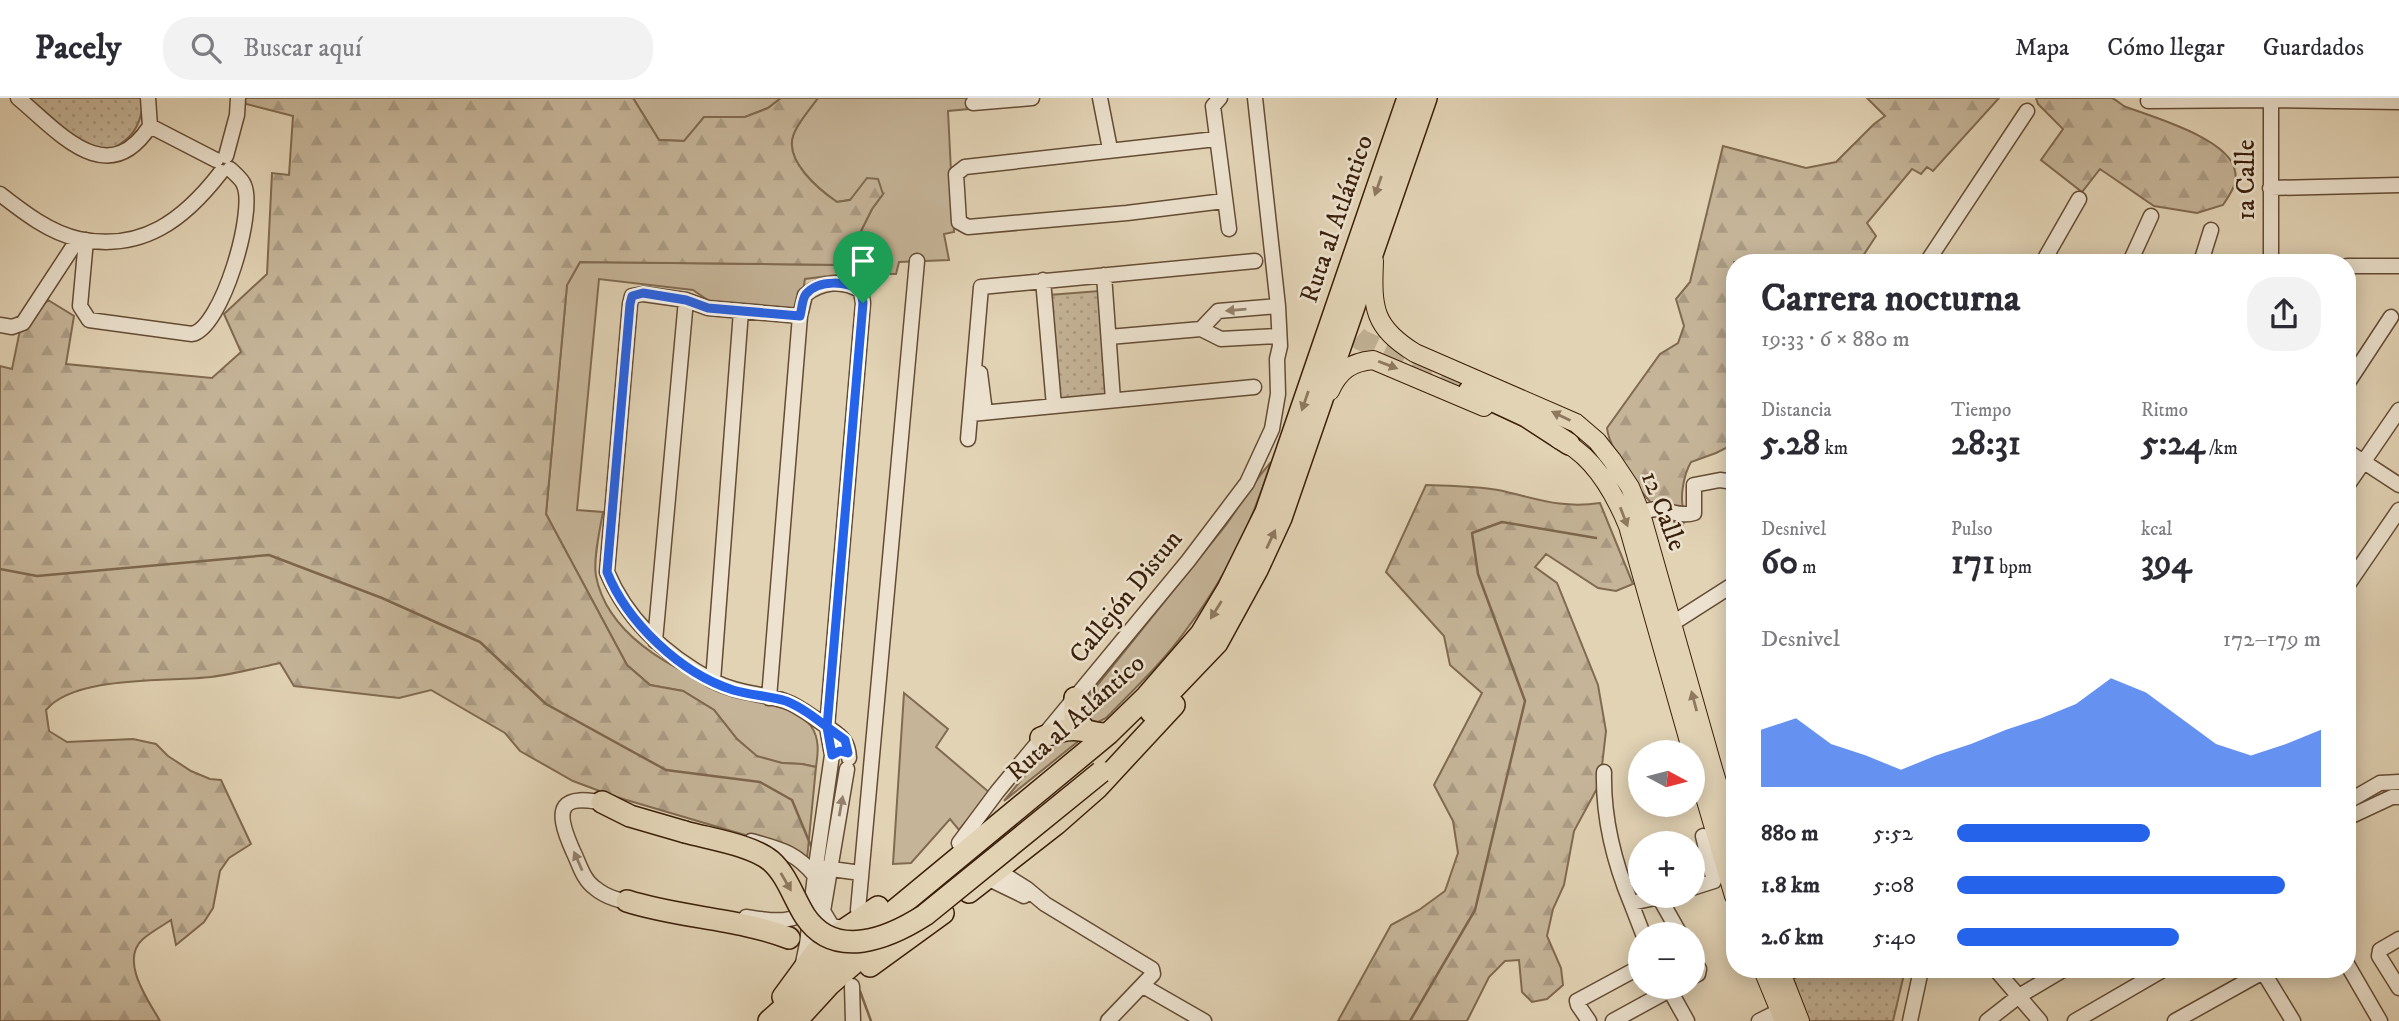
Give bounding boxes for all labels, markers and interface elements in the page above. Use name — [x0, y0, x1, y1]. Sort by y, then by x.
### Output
search box — [163, 17, 653, 80]
text: Pacely — [35, 28, 121, 69]
icon: search — [187, 29, 225, 67]
text: Buscar aquí — [243, 32, 362, 65]
text: Mapa — [2015, 33, 2069, 63]
text: Cómo llegar — [2107, 33, 2225, 63]
text: Guardados — [2263, 33, 2364, 63]
street label: Ruta al Atlántico — [1293, 131, 1381, 307]
street label: 1a Calle — [2230, 140, 2263, 220]
one-way arrow — [1372, 175, 1383, 196]
pin — [833, 231, 893, 303]
icon: arrive — [844, 242, 882, 280]
text: Carrera nocturna — [1761, 275, 2020, 323]
button: share — [2247, 277, 2321, 351]
one-way arrow — [1225, 305, 1247, 316]
text: 19:33 · 6 × 880 m — [1761, 325, 1910, 354]
one-way arrow — [1377, 360, 1398, 371]
one-way arrow — [1299, 391, 1310, 412]
text: Distancia — [1761, 399, 1832, 422]
text: Tiempo — [1951, 399, 2011, 422]
text: Ritmo — [2141, 399, 2188, 422]
one-way arrow — [1551, 410, 1571, 421]
text: 5.28 — [1761, 422, 1820, 466]
text: 28:31 — [1951, 422, 2021, 466]
text: 5:24 — [2141, 422, 2205, 466]
text: km — [1820, 437, 1848, 460]
text: /km — [2205, 437, 2238, 460]
street label: 12 Calle — [1633, 467, 1693, 555]
one-way arrow — [1618, 506, 1629, 527]
text: Desnivel — [1761, 518, 1826, 541]
text: Pulso — [1951, 518, 1993, 541]
text: kcal — [2141, 518, 2172, 541]
street label: Callejón Distun — [1062, 523, 1190, 670]
one-way arrow — [1265, 529, 1277, 549]
text: 60 — [1761, 541, 1798, 585]
text: 171 — [1951, 541, 1995, 585]
text: 394 — [2141, 541, 2192, 585]
text: m — [1798, 556, 1816, 579]
text: bpm — [1995, 556, 2032, 579]
one-way arrow — [1209, 600, 1222, 619]
text: Desnivel — [1761, 625, 1840, 654]
text: 172–179 m — [2223, 625, 2321, 654]
street label: Ruta al Atlántico — [1000, 647, 1152, 789]
one-way arrow — [1689, 691, 1699, 712]
north arrow — [1628, 740, 1704, 817]
map controls — [1628, 740, 1705, 999]
one-way arrow — [836, 795, 847, 817]
text: 880 m — [1761, 819, 1819, 848]
text: 5:52 — [1873, 819, 1913, 848]
button: + — [1628, 831, 1705, 908]
one-way arrow — [572, 851, 584, 871]
text: 1.8 km — [1761, 871, 1820, 900]
text: 5:08 — [1873, 871, 1914, 900]
one-way arrow — [780, 873, 792, 892]
button: − — [1628, 922, 1705, 999]
text: 2.6 km — [1761, 923, 1824, 952]
text: 5:40 — [1873, 923, 1916, 952]

